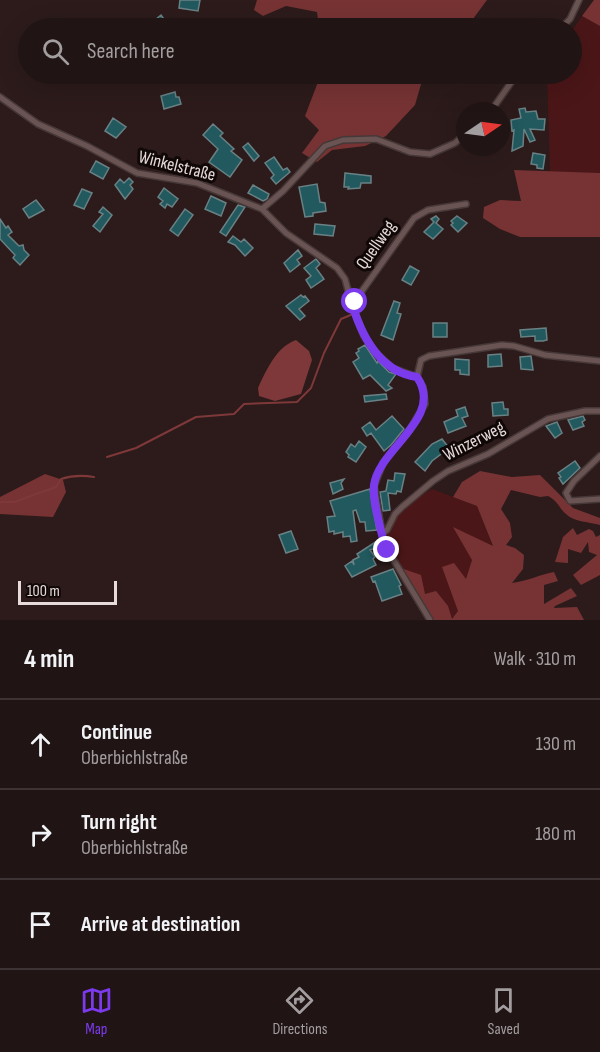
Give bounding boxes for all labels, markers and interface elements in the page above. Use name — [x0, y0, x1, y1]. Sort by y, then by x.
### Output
search box — [18, 18, 582, 84]
icon: search — [39, 35, 72, 68]
text: Search here — [87, 38, 174, 65]
north arrow — [456, 102, 510, 156]
street label: Winkelstraße — [136, 146, 218, 186]
street label: Quellweg — [352, 217, 400, 273]
route start — [341, 288, 367, 314]
street label: Winzerweg — [440, 417, 508, 465]
route end — [373, 536, 399, 562]
scale bar — [18, 578, 117, 606]
text: 100 m — [27, 582, 60, 601]
text: 4 min — [24, 644, 74, 675]
text: Walk · 310 m — [494, 647, 576, 671]
text: Continue — [81, 719, 152, 746]
icon: ahead — [24, 728, 57, 761]
text: 130 m — [536, 732, 576, 756]
text: Oberbichlstraße — [81, 746, 188, 770]
text: Turn right — [81, 809, 157, 836]
icon: right — [24, 818, 57, 851]
text: 180 m — [535, 822, 576, 846]
text: Oberbichlstraße — [81, 836, 188, 860]
icon: arrive — [24, 908, 57, 941]
text: Arrive at destination — [81, 911, 240, 938]
tab: Map — [80, 984, 113, 1039]
tab: Directions — [272, 984, 328, 1039]
tab: Saved — [487, 984, 520, 1039]

